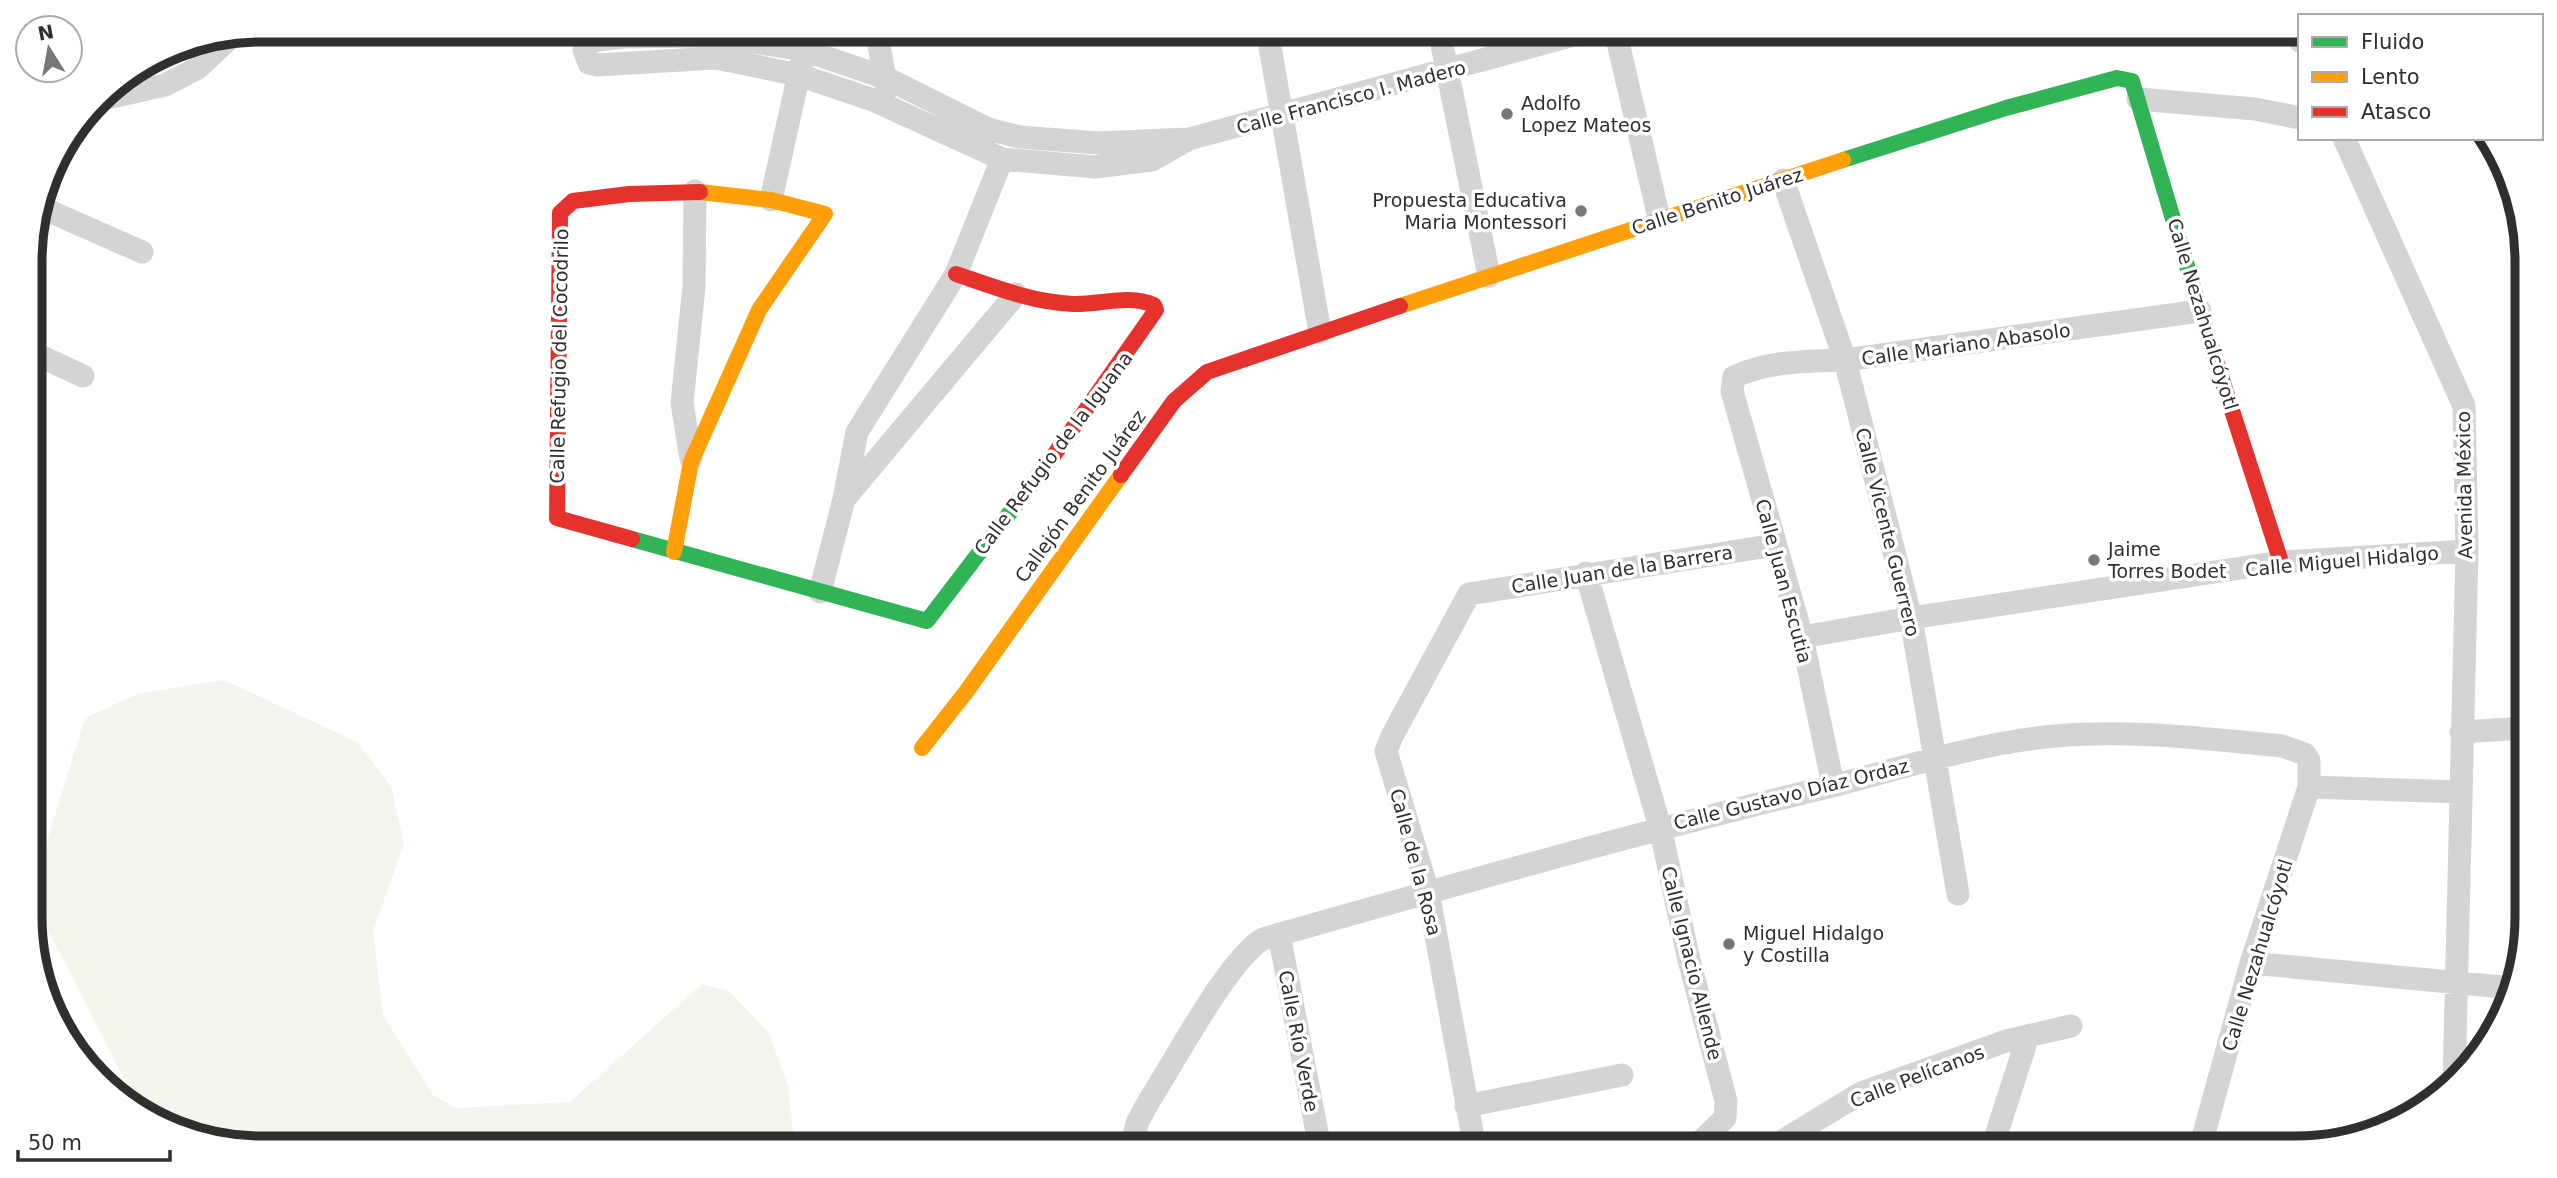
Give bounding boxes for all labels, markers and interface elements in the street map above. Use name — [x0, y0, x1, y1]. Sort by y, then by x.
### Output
north arrow — [14, 14, 84, 84]
legend — [2298, 14, 2543, 140]
text: N — [36, 20, 56, 45]
text: Fluido — [2361, 30, 2424, 54]
street label: Calle Francisco I. Madero — [1234, 56, 1468, 138]
text: Lento — [2361, 65, 2420, 89]
place label: Adolfo Lopez Mateos — [1521, 92, 1651, 136]
text: Atasco — [2361, 100, 2431, 124]
marker: Adolfo Lopez Mateos — [1499, 106, 1515, 122]
street label: Calle Benito Juárez — [1629, 163, 1805, 239]
place label: Propuesta Educativa Maria Montessori — [1372, 189, 1567, 233]
marker: Propuesta Educativa Maria Montessori — [1573, 203, 1589, 219]
street label: Calle Nezahualcóyotl — [2163, 215, 2243, 413]
street label: Calle Refugio del Cocodrilo — [546, 228, 572, 484]
street label: Calle Mariano Abasolo — [1860, 318, 2072, 370]
street label: Calle Refugio de la Iguana — [969, 347, 1137, 559]
street label: Callejón Benito Juárez — [1010, 406, 1150, 586]
street label: Avenida México — [2452, 411, 2476, 559]
street label: Calle Vicente Guerrero — [1851, 425, 1925, 639]
street label: Calle Juan Escutia — [1751, 496, 1817, 666]
place label: Jaime Torres Bodet — [2107, 538, 2226, 582]
street label: Calle Juan de la Barrera — [1510, 541, 1734, 597]
street label: Calle Miguel Hidalgo — [2244, 542, 2440, 580]
marker: Jaime Torres Bodet — [2086, 552, 2102, 568]
street label: Calle Gustavo Díaz Ordaz — [1671, 754, 1911, 834]
street label: Calle de la Rosa — [1386, 786, 1446, 938]
street label: Calle Nezahualcóyotl — [2217, 856, 2297, 1054]
street label: Calle Ignacio Allende — [1657, 864, 1727, 1062]
place label: Miguel Hidalgo y Costilla — [1743, 922, 1884, 966]
marker: Miguel Hidalgo y Costilla — [1721, 936, 1737, 952]
street label: Calle Río Verde — [1274, 968, 1324, 1114]
street label: Calle Pelícanos — [1847, 1040, 1987, 1112]
scale bar — [18, 1118, 170, 1162]
text: 50 m — [28, 1131, 82, 1155]

